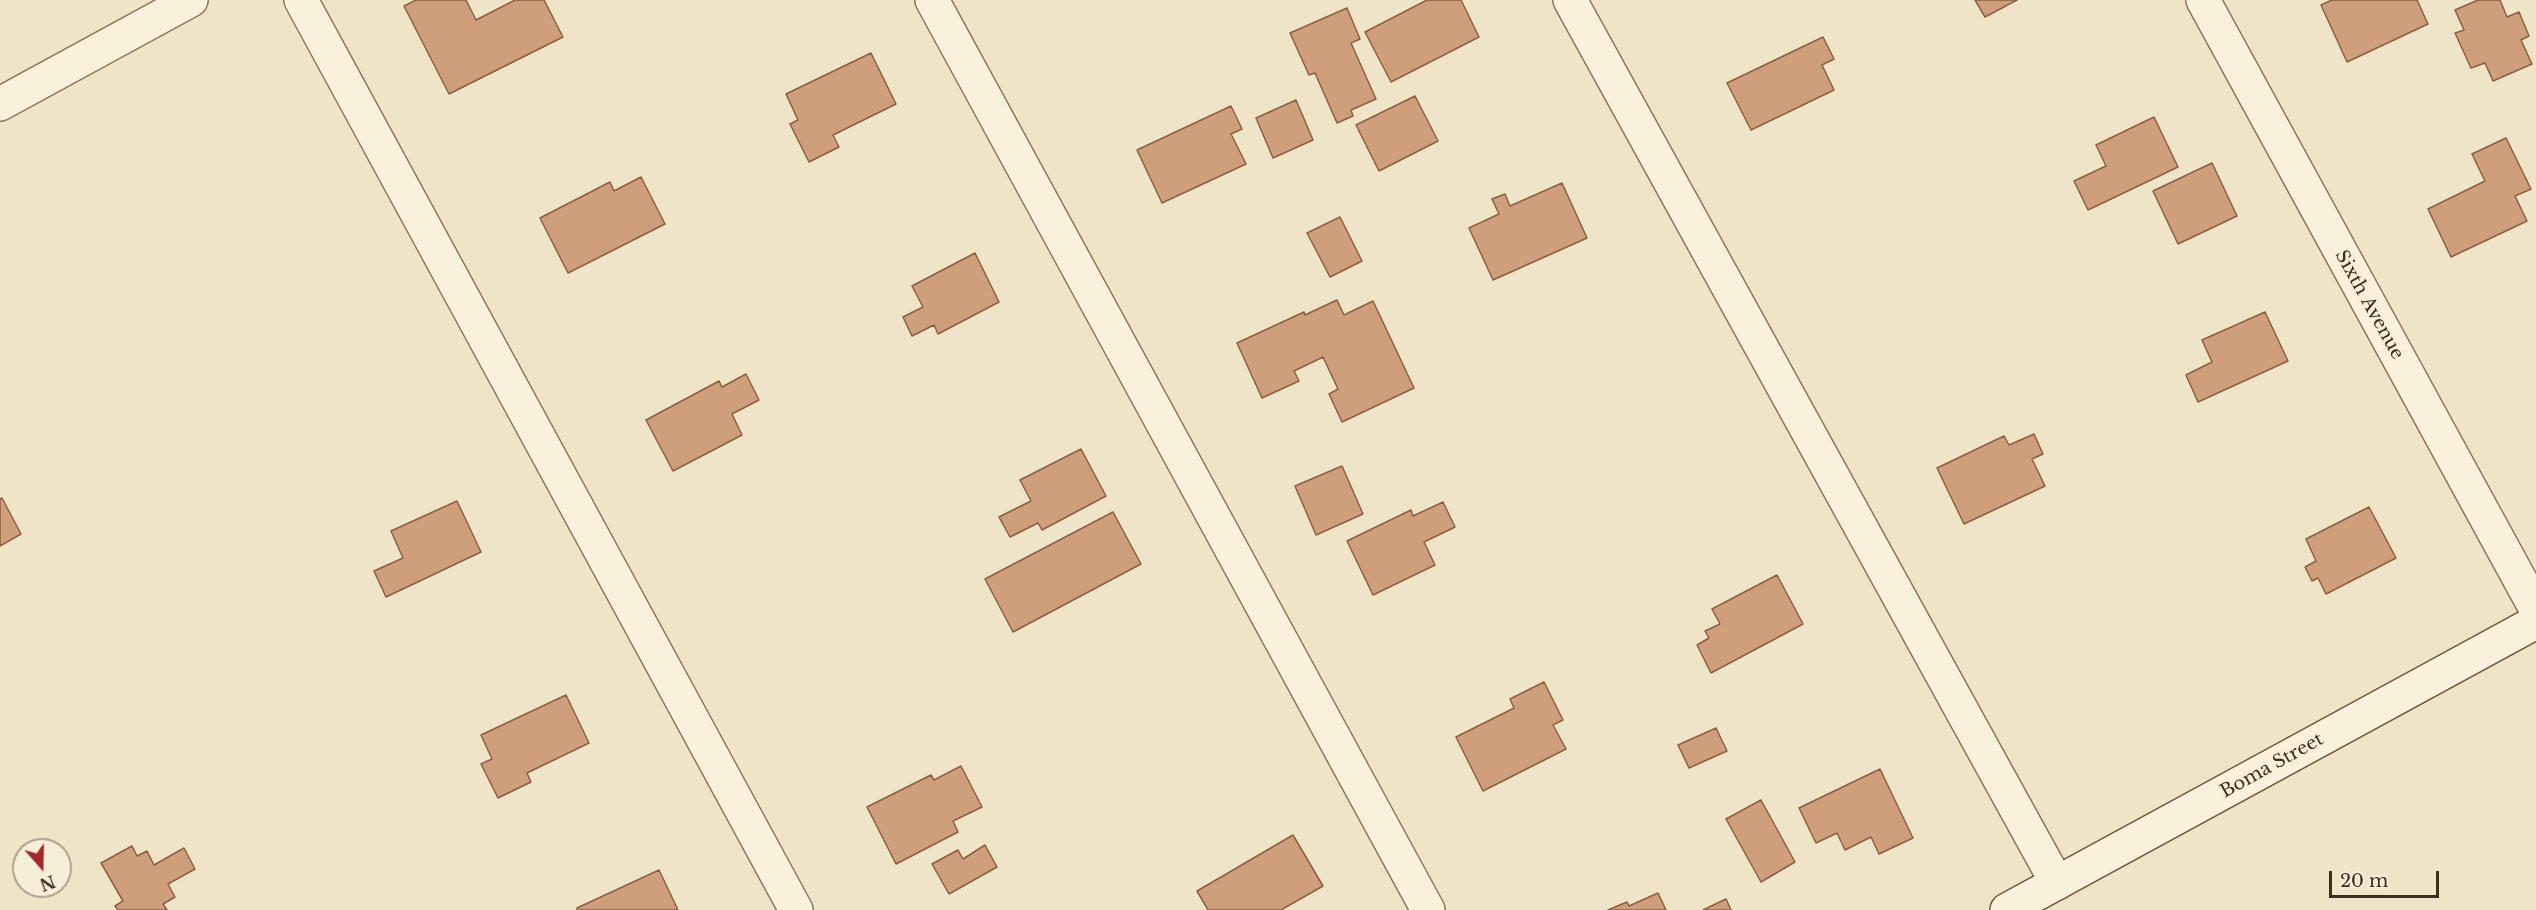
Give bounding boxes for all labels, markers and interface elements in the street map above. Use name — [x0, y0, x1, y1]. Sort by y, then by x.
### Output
street label: Sixth Avenue — [2330, 247, 2408, 363]
street label: Boma Street — [2217, 729, 2327, 803]
north arrow — [12, 838, 72, 898]
scale bar — [2332, 859, 2442, 897]
text: 20 m — [2340, 870, 2388, 892]
text: N — [37, 871, 58, 895]

